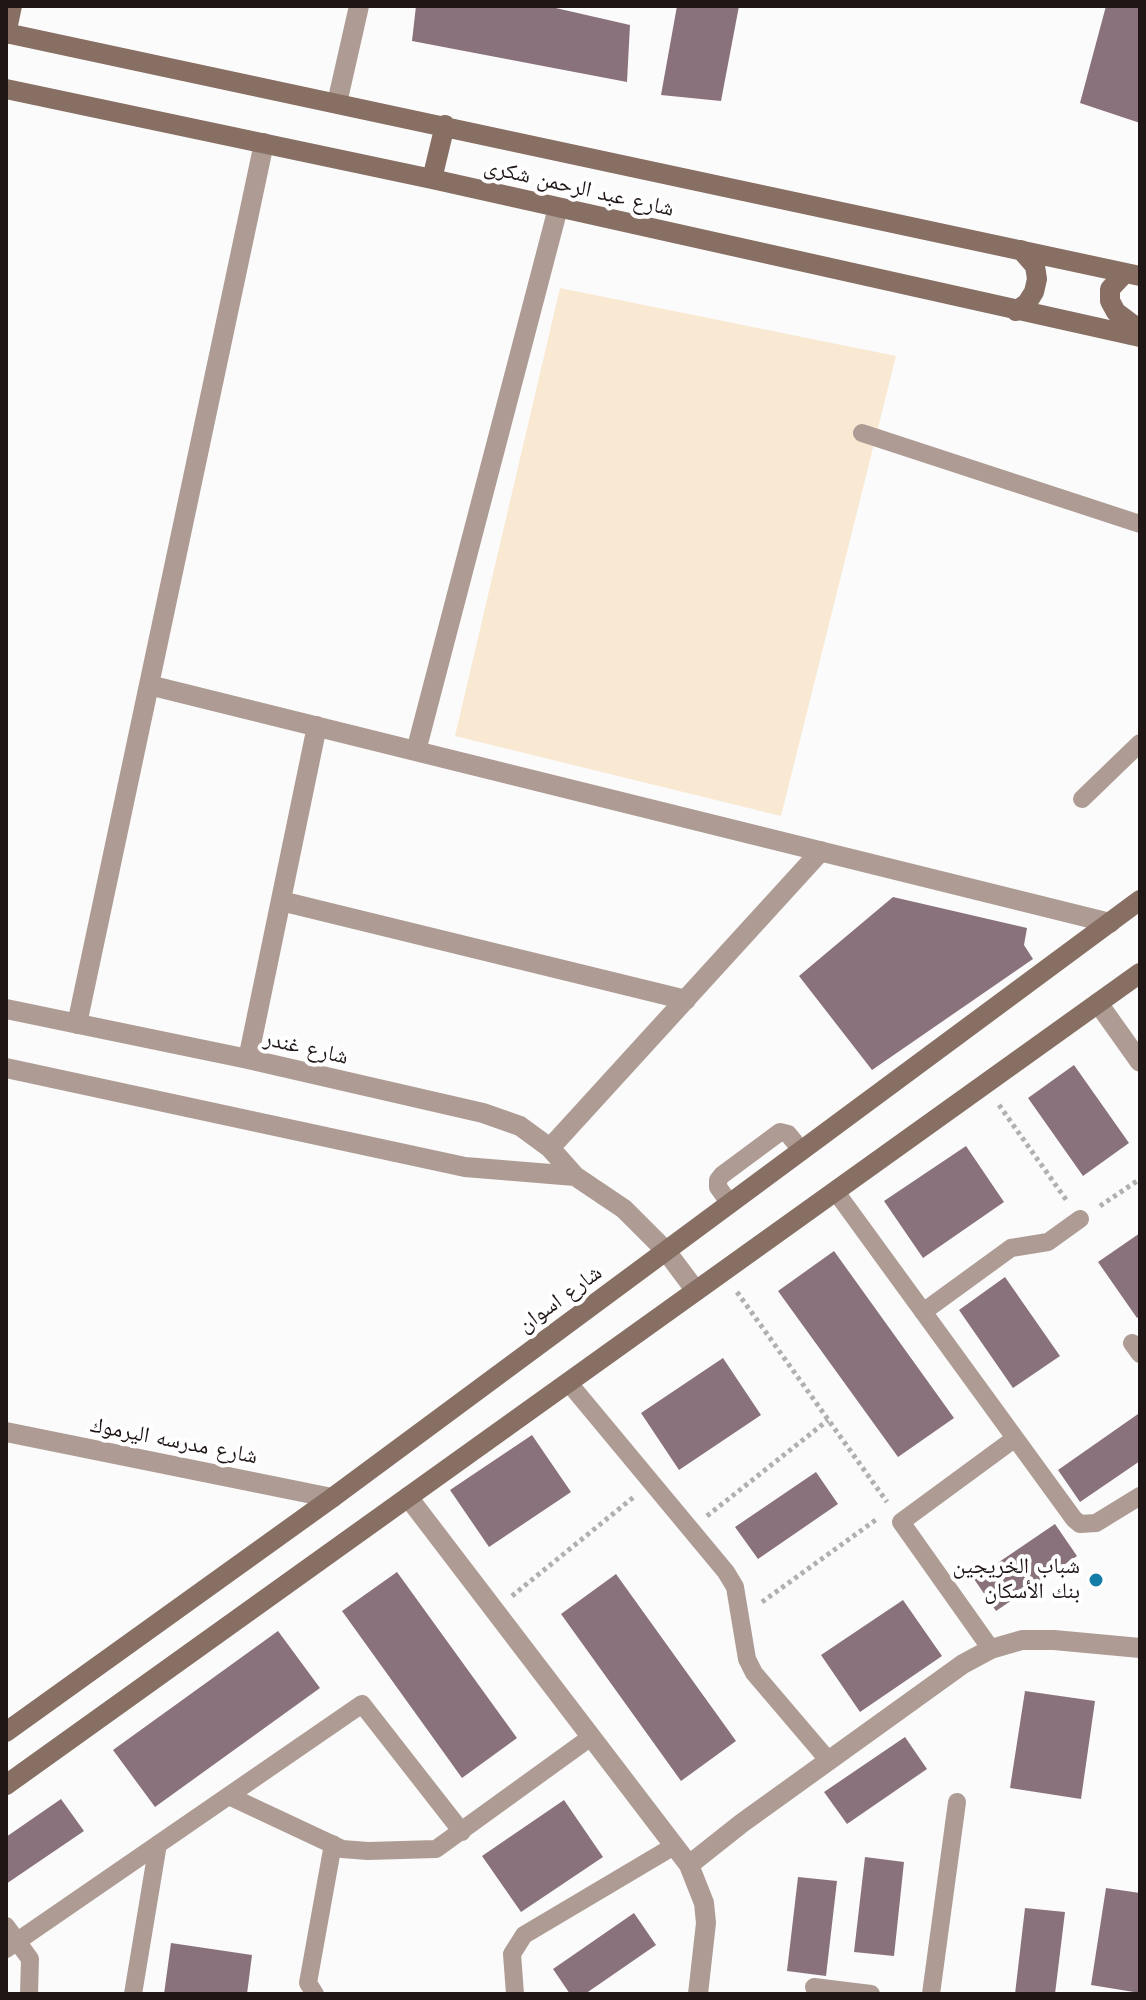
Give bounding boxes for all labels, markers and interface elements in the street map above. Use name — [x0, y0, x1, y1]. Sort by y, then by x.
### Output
street label: شارع عبد الرحمن شكرى — [481, 153, 677, 223]
street label: شارع غندر — [261, 1025, 351, 1071]
street label: شارع اسوان — [513, 1260, 607, 1338]
street label: شارع مدرسه اليرموك — [88, 1412, 260, 1470]
place label: شباب الخريجين بنك الأسكان — [953, 1554, 1080, 1606]
marker: شباب الخريجين بنك الأسكان — [1087, 1571, 1105, 1589]

